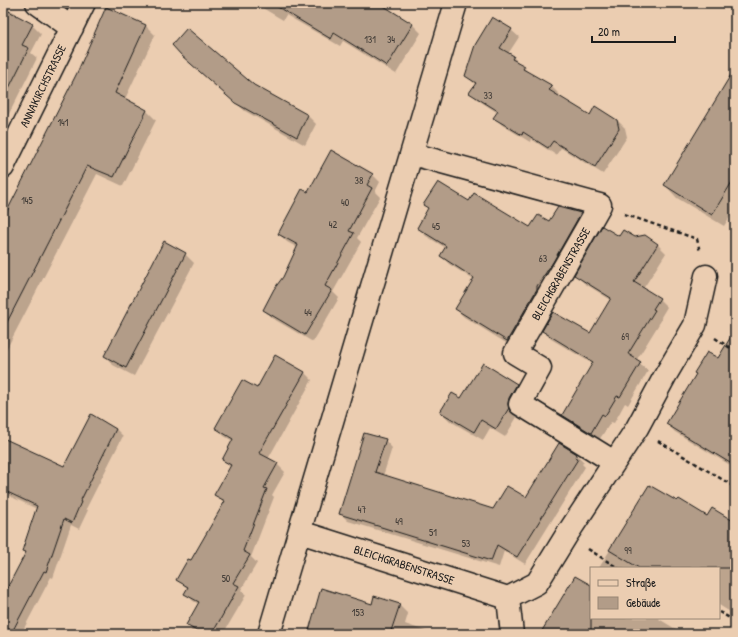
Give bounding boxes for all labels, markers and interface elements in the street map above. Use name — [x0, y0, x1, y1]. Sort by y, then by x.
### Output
scale bar — [592, 18, 675, 44]
text: 20 m — [598, 23, 620, 40]
house number: 131 — [364, 33, 376, 46]
house number: 34 — [387, 33, 395, 46]
street label: ANNAKIRCHSTRASSE — [15, 41, 70, 130]
house number: 33 — [484, 89, 493, 102]
house number: 141 — [57, 116, 69, 129]
house number: 38 — [355, 174, 363, 187]
house number: 145 — [21, 194, 34, 207]
house number: 40 — [341, 196, 350, 209]
house number: 42 — [329, 218, 338, 231]
house number: 45 — [432, 220, 441, 233]
street label: BLEICHGRABENSTRASSE — [527, 224, 594, 323]
house number: 63 — [539, 252, 548, 265]
house number: 44 — [304, 306, 312, 319]
house number: 69 — [621, 330, 629, 343]
house number: 47 — [358, 503, 366, 516]
house number: 49 — [395, 515, 403, 528]
house number: 51 — [429, 526, 437, 539]
house number: 53 — [462, 537, 471, 550]
street label: BLEICHGRABENSTRASSE — [352, 540, 457, 589]
house number: 99 — [624, 544, 632, 557]
legend — [590, 567, 720, 619]
house number: 50 — [222, 572, 231, 585]
text: Straße — [626, 574, 656, 591]
text: Gebäude — [626, 594, 661, 611]
house number: 153 — [352, 606, 365, 619]

